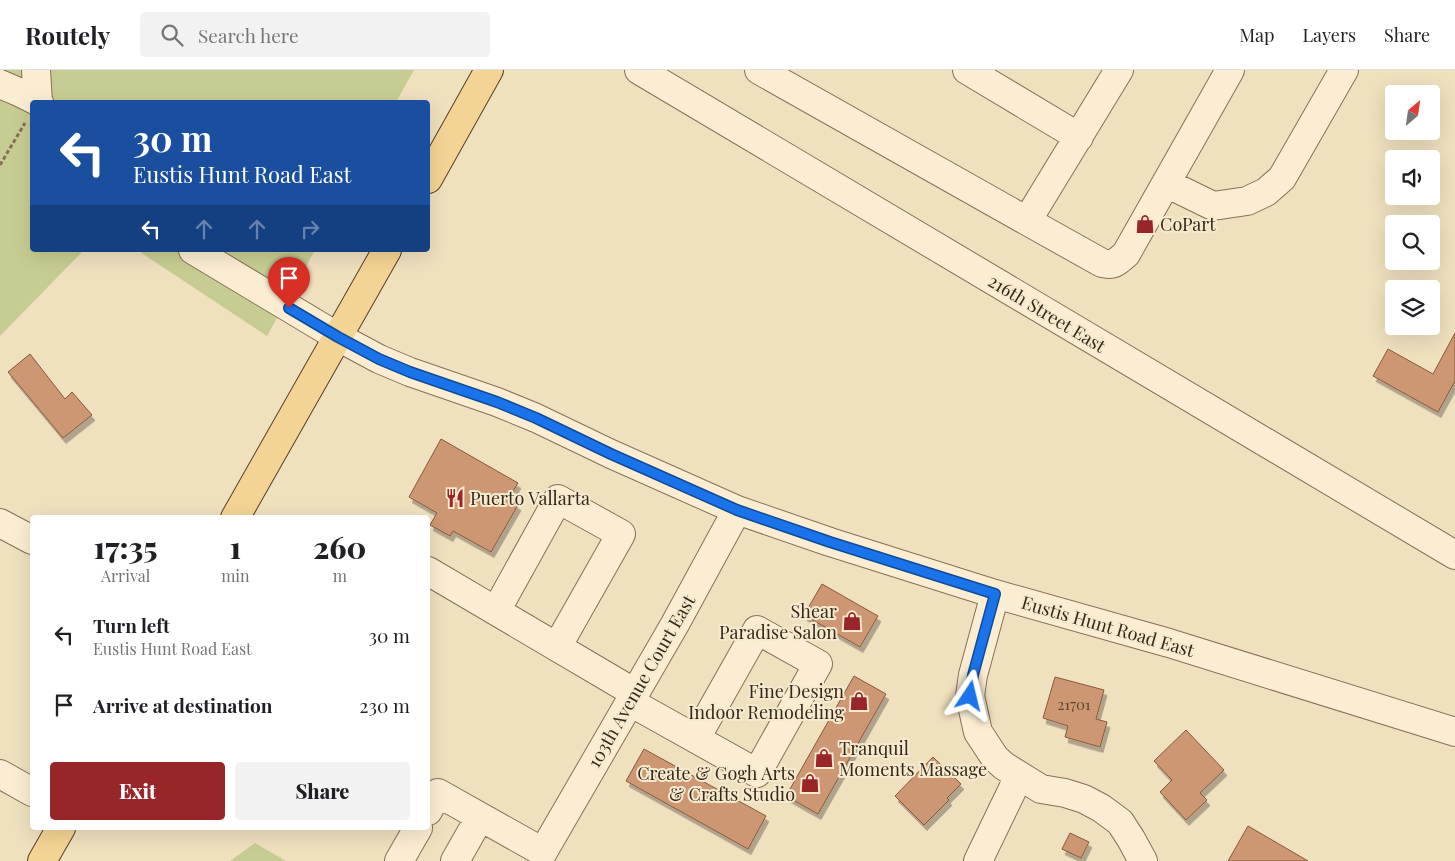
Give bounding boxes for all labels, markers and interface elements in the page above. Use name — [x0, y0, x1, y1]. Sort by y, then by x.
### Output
search box — [140, 12, 490, 57]
text: Routely — [25, 19, 110, 51]
icon: search — [158, 21, 186, 49]
text: Search here — [198, 22, 299, 48]
text: Map — [1239, 23, 1274, 47]
text: Layers — [1302, 23, 1356, 47]
text: Share — [1384, 23, 1430, 47]
north arrow — [1385, 85, 1440, 140]
map controls — [1385, 85, 1440, 335]
text: 30 m — [133, 114, 213, 161]
icon: left — [50, 120, 115, 185]
button: sound — [1385, 150, 1440, 205]
text: Eustis Hunt Road East — [133, 159, 351, 189]
place label: CoPart — [1160, 212, 1216, 236]
shop icon: CoPart — [1134, 213, 1156, 235]
icon: left — [137, 215, 165, 243]
icon: ahead — [190, 215, 218, 243]
icon: ahead — [243, 215, 271, 243]
icon: right — [296, 215, 324, 243]
button: search — [1385, 215, 1440, 270]
pin — [268, 257, 310, 308]
icon: arrive — [275, 264, 303, 292]
street label: 216th Street East — [984, 268, 1111, 358]
button: layers — [1385, 280, 1440, 335]
place label: Puerto Vallarta — [470, 486, 590, 510]
restaurant icon: Puerto Vallarta — [444, 487, 466, 509]
text: 17:35 — [94, 527, 158, 567]
text: 1 — [230, 527, 241, 567]
text: 260 — [313, 527, 366, 567]
text: Arrival — [101, 565, 150, 586]
text: min — [221, 565, 250, 586]
text: m — [333, 565, 347, 586]
street label: 103th Avenue Court East — [582, 590, 701, 772]
street label: Eustis Hunt Road East — [1019, 590, 1198, 662]
place label: Shear Paradise Salon — [719, 599, 837, 644]
shop icon: Shear Paradise Salon — [841, 610, 863, 632]
text: Turn left — [93, 612, 170, 638]
icon: left — [50, 621, 78, 649]
text: 30 m — [368, 622, 410, 648]
text: Eustis Hunt Road East — [93, 638, 252, 659]
position arrow — [943, 669, 995, 721]
place label: Fine Design Indoor Remodeling — [688, 679, 844, 724]
shop icon: Fine Design Indoor Remodeling — [848, 690, 870, 712]
icon: arrive — [50, 691, 78, 719]
text: Arrive at destination — [93, 692, 273, 718]
text: 230 m — [359, 692, 410, 718]
house number: 21701 — [1057, 694, 1091, 714]
place label: Tranquil Moments Massage — [839, 736, 987, 781]
shop icon: Tranquil Moments Massage — [813, 747, 835, 769]
place label: Create & Gogh Arts & Crafts Studio — [637, 761, 795, 806]
button: Exit — [50, 762, 225, 820]
button: Share — [235, 762, 410, 820]
shop icon: Create & Gogh Arts & Crafts Studio — [799, 772, 821, 794]

